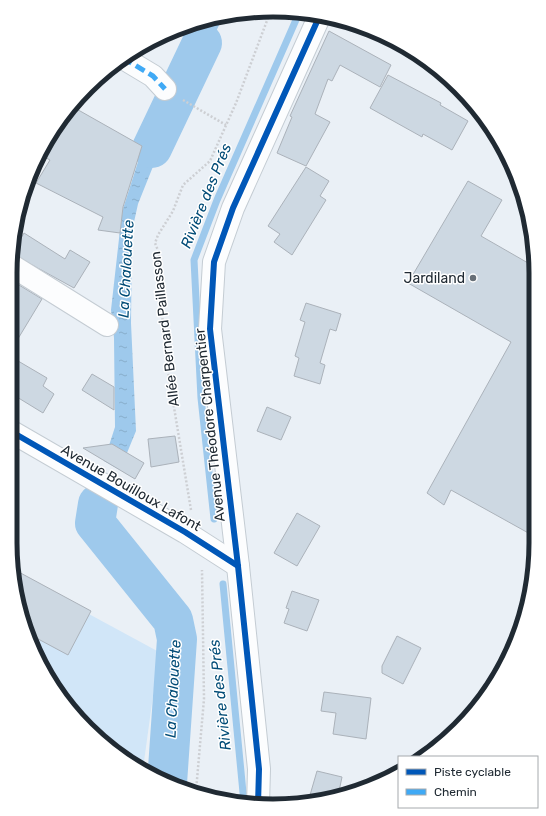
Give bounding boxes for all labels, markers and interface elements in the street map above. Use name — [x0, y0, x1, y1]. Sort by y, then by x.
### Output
water label: Rivière des Prés — [177, 141, 235, 251]
water label: La Chalouette — [114, 219, 138, 319]
street label: Allée Bernard Paillasson — [147, 250, 183, 408]
place label: Jardiland — [404, 270, 465, 287]
marker: Jardiland — [468, 273, 478, 283]
street label: Avenue Théodore Charpentier — [191, 327, 229, 523]
street label: Avenue Bouilloux Lafont — [58, 441, 204, 535]
water label: Rivière des Prés — [205, 638, 235, 751]
water label: La Chalouette — [161, 639, 185, 739]
legend — [398, 756, 538, 808]
text: Piste cyclable — [434, 765, 511, 779]
text: Chemin — [434, 785, 477, 799]

